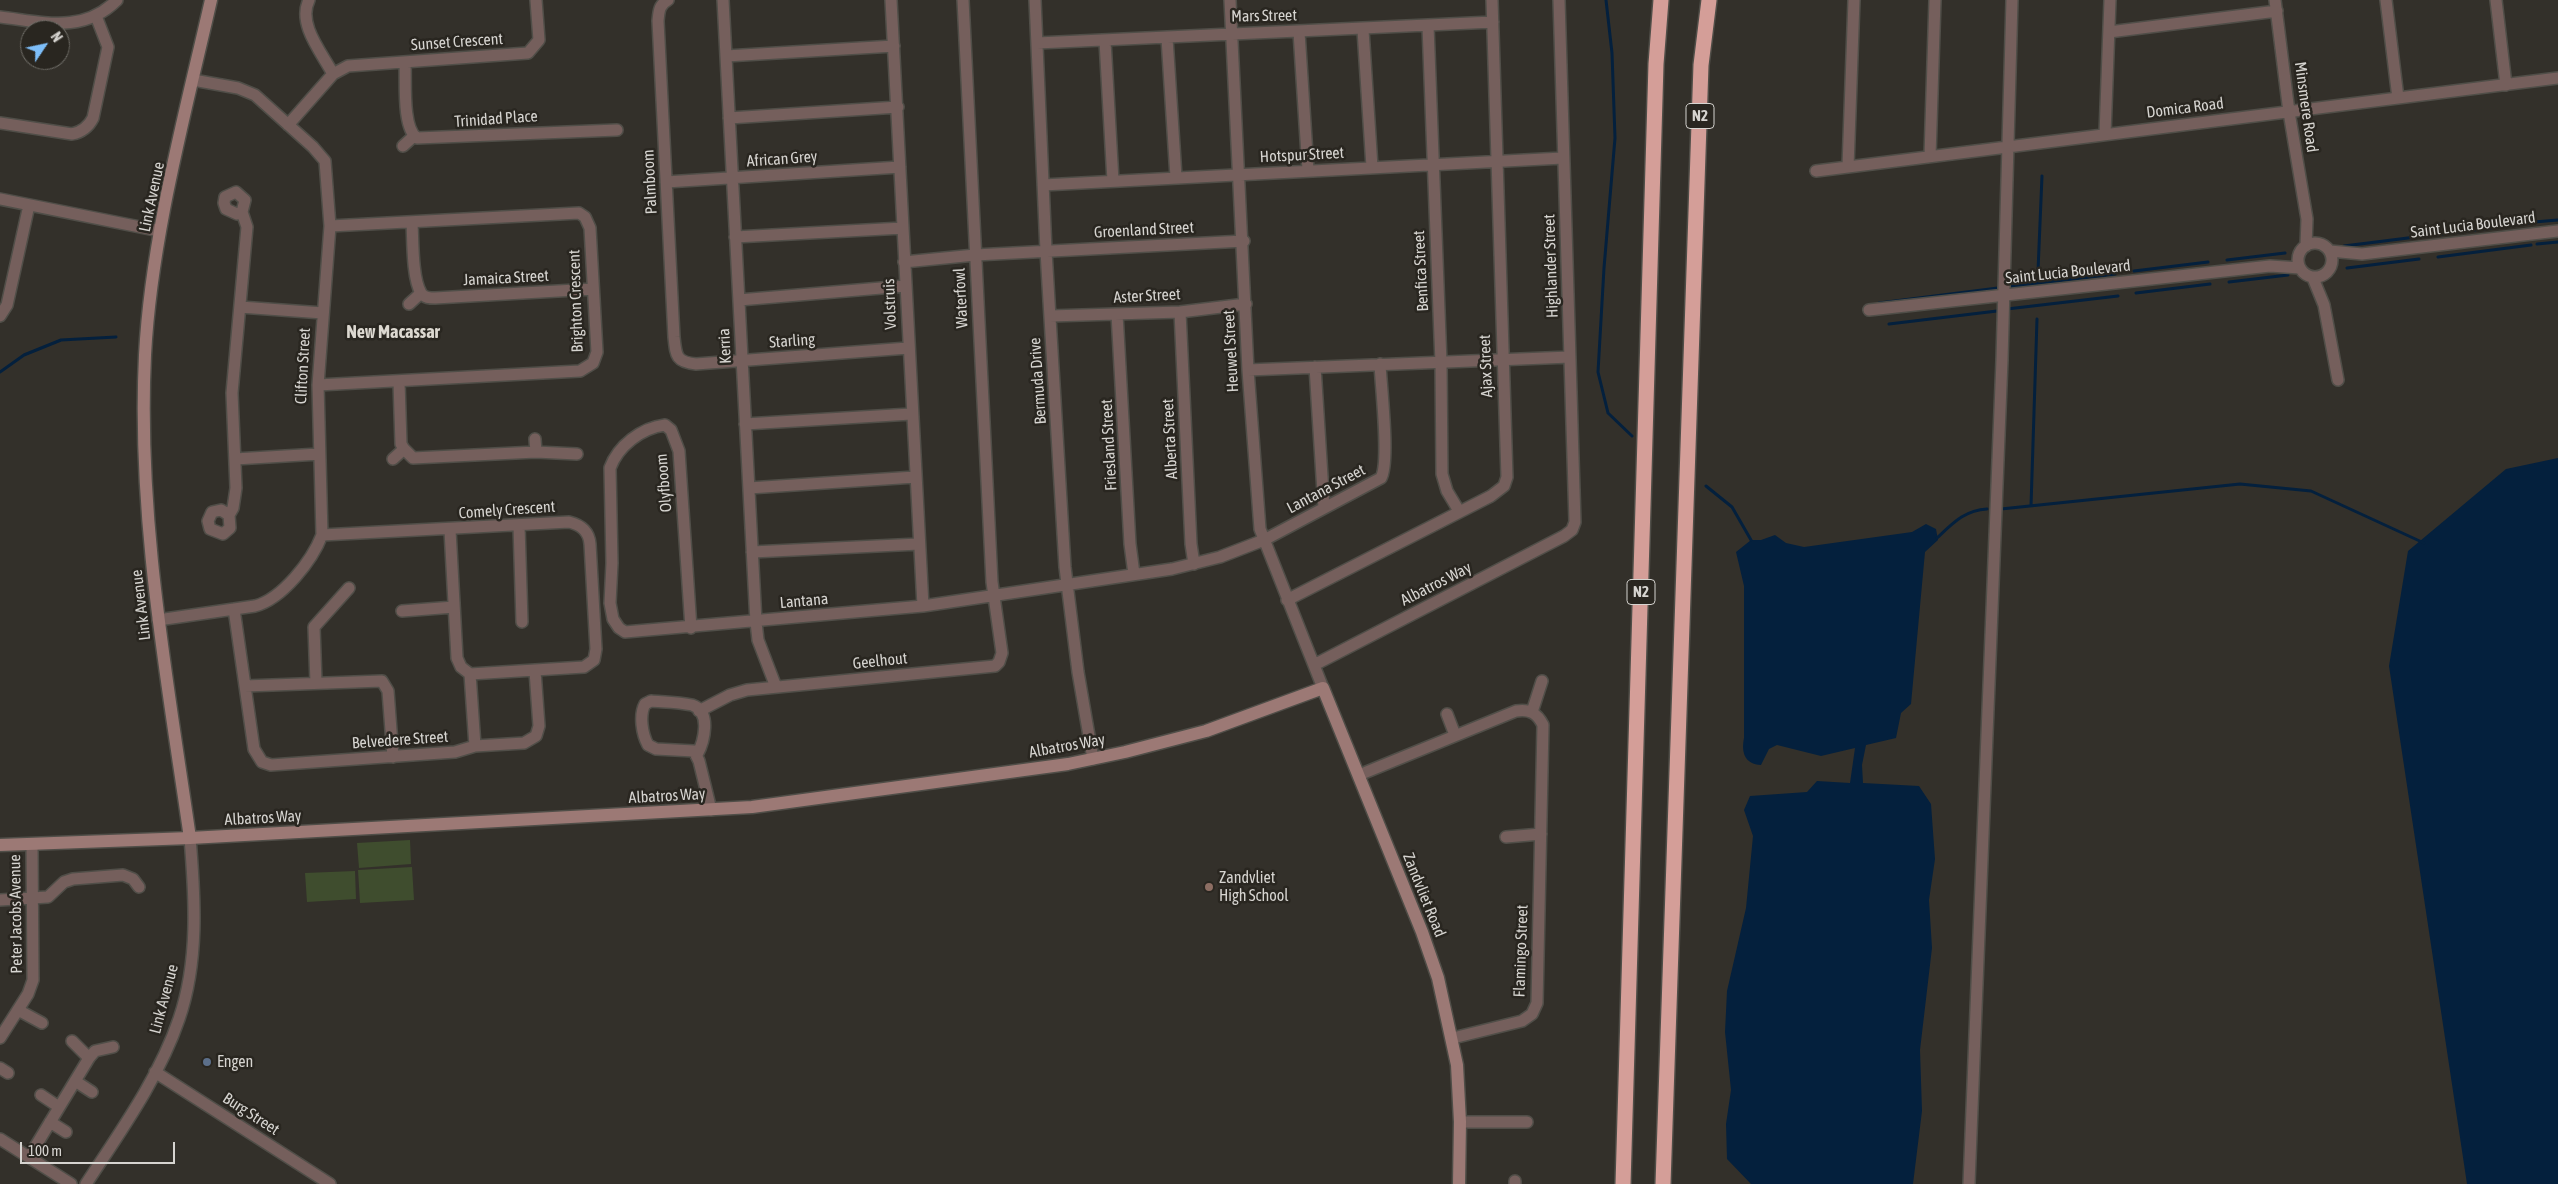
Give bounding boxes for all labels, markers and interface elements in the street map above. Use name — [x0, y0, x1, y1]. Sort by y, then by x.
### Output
street label: Mars Street — [1231, 6, 1297, 26]
north arrow — [20, 20, 70, 70]
text: N — [48, 29, 66, 45]
street label: Sunset Crescent — [410, 29, 504, 55]
street label: Minsmere Road — [2290, 60, 2322, 154]
street label: Domica Road — [2145, 94, 2225, 122]
road number: N2 — [1686, 104, 1714, 128]
street label: Trinidad Place — [454, 107, 538, 131]
street label: Hotspur Street — [1259, 143, 1345, 167]
street label: African Grey — [746, 147, 818, 171]
street label: Palmboom — [639, 149, 661, 215]
street label: Link Avenue — [135, 160, 169, 234]
street label: Saint Lucia Boulevard — [2409, 208, 2537, 242]
street label: Highlander Street — [1540, 214, 1562, 318]
street label: Groenland Street — [1094, 218, 1194, 242]
street label: Benfica Street — [1409, 230, 1433, 312]
street label: Brighton Crescent — [565, 249, 587, 353]
street label: Saint Lucia Boulevard — [2004, 256, 2132, 288]
street label: Jamaica Street — [463, 266, 549, 290]
street label: Waterfowl — [950, 267, 972, 329]
street label: Volstruis — [880, 278, 900, 330]
street label: Aster Street — [1113, 285, 1181, 307]
street label: Heuwel Street — [1219, 309, 1243, 393]
district label: New Macassar — [346, 321, 440, 343]
street label: Clifton Street — [291, 327, 315, 405]
street label: Kerria — [714, 328, 736, 364]
street label: Starling — [768, 330, 816, 352]
street label: Ajax Street — [1475, 334, 1497, 398]
street label: Bermuda Drive — [1025, 337, 1051, 425]
street label: Alberta Street — [1158, 398, 1182, 480]
street label: Friesland Street — [1097, 399, 1121, 491]
street label: Olyfboom — [652, 453, 676, 513]
street label: Lantana Street — [1284, 460, 1368, 518]
street label: Comely Crescent — [458, 497, 556, 523]
street label: Albatros Way — [1397, 558, 1475, 610]
street label: Link Avenue — [127, 569, 155, 641]
road number: N2 — [1627, 580, 1655, 604]
street label: Lantana — [779, 589, 829, 613]
street label: Geelhout — [852, 649, 908, 673]
street label: Belvedere Street — [351, 727, 449, 753]
street label: Albatros Way — [1027, 730, 1107, 762]
street label: Albatros Way — [628, 784, 706, 808]
street label: Albatros Way — [224, 806, 302, 830]
street label: Zandvliet Road — [1398, 850, 1450, 940]
street label: Peter Jacobs Avenue — [5, 854, 27, 974]
place label: Zandvliet High School — [1219, 868, 1288, 906]
marker: Zandvliet High School — [1203, 881, 1215, 893]
street label: Flamingo Street — [1510, 904, 1532, 998]
street label: Link Avenue — [146, 962, 182, 1036]
place label: Engen — [217, 1052, 253, 1072]
marker: Engen — [201, 1056, 213, 1068]
street label: Burg Street — [219, 1089, 283, 1139]
scale bar — [22, 1132, 178, 1164]
text: 100 m — [28, 1142, 62, 1159]

